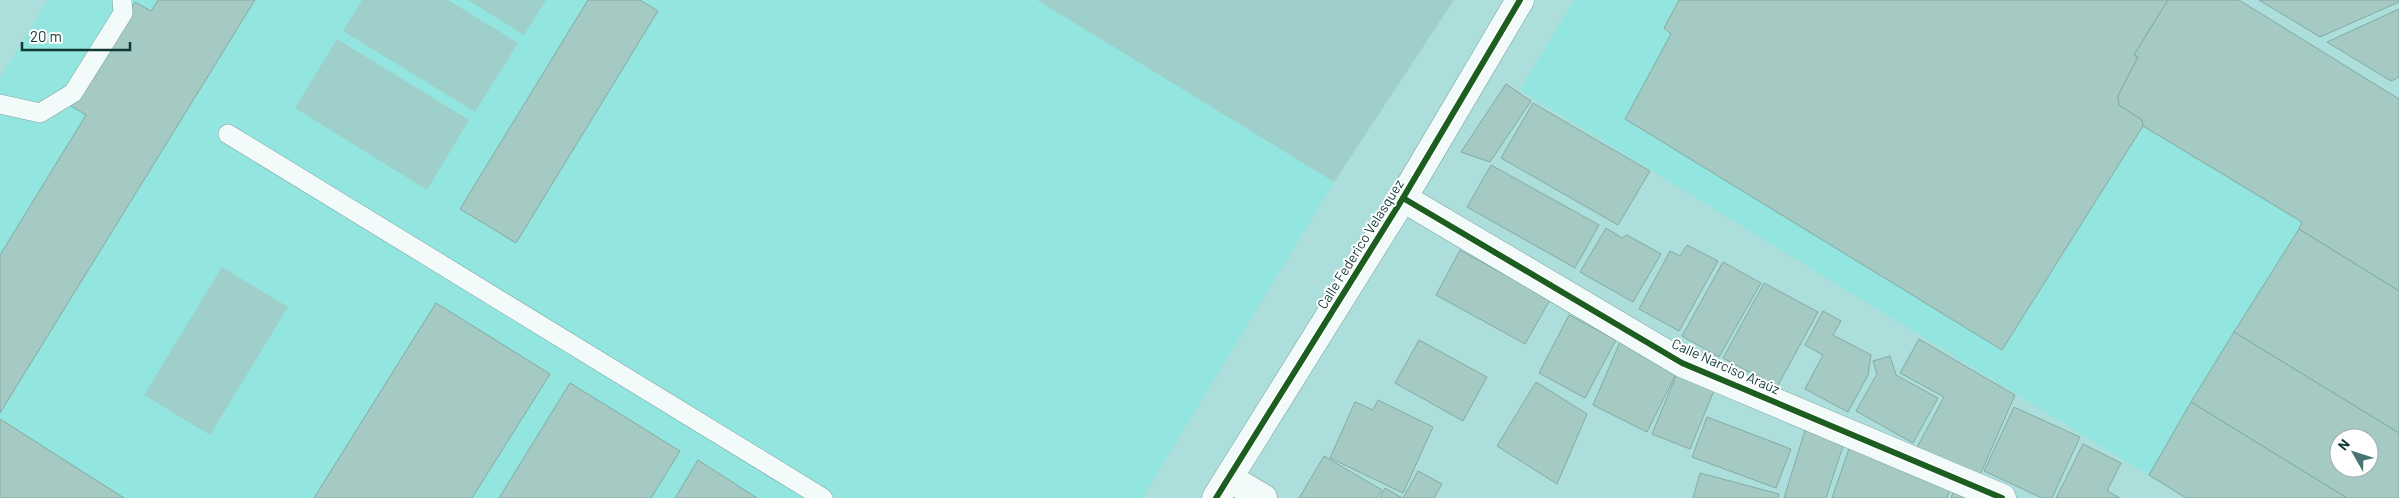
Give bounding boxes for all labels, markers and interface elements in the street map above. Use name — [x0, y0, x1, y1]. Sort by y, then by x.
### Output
scale bar — [22, 20, 130, 52]
text: 20 m — [30, 27, 62, 45]
street label: Calle Federico Velasquez — [1313, 176, 1407, 312]
street label: Calle Narciso Araúz — [1669, 335, 1783, 397]
north arrow — [2329, 428, 2379, 478]
text: N — [2334, 436, 2353, 453]

